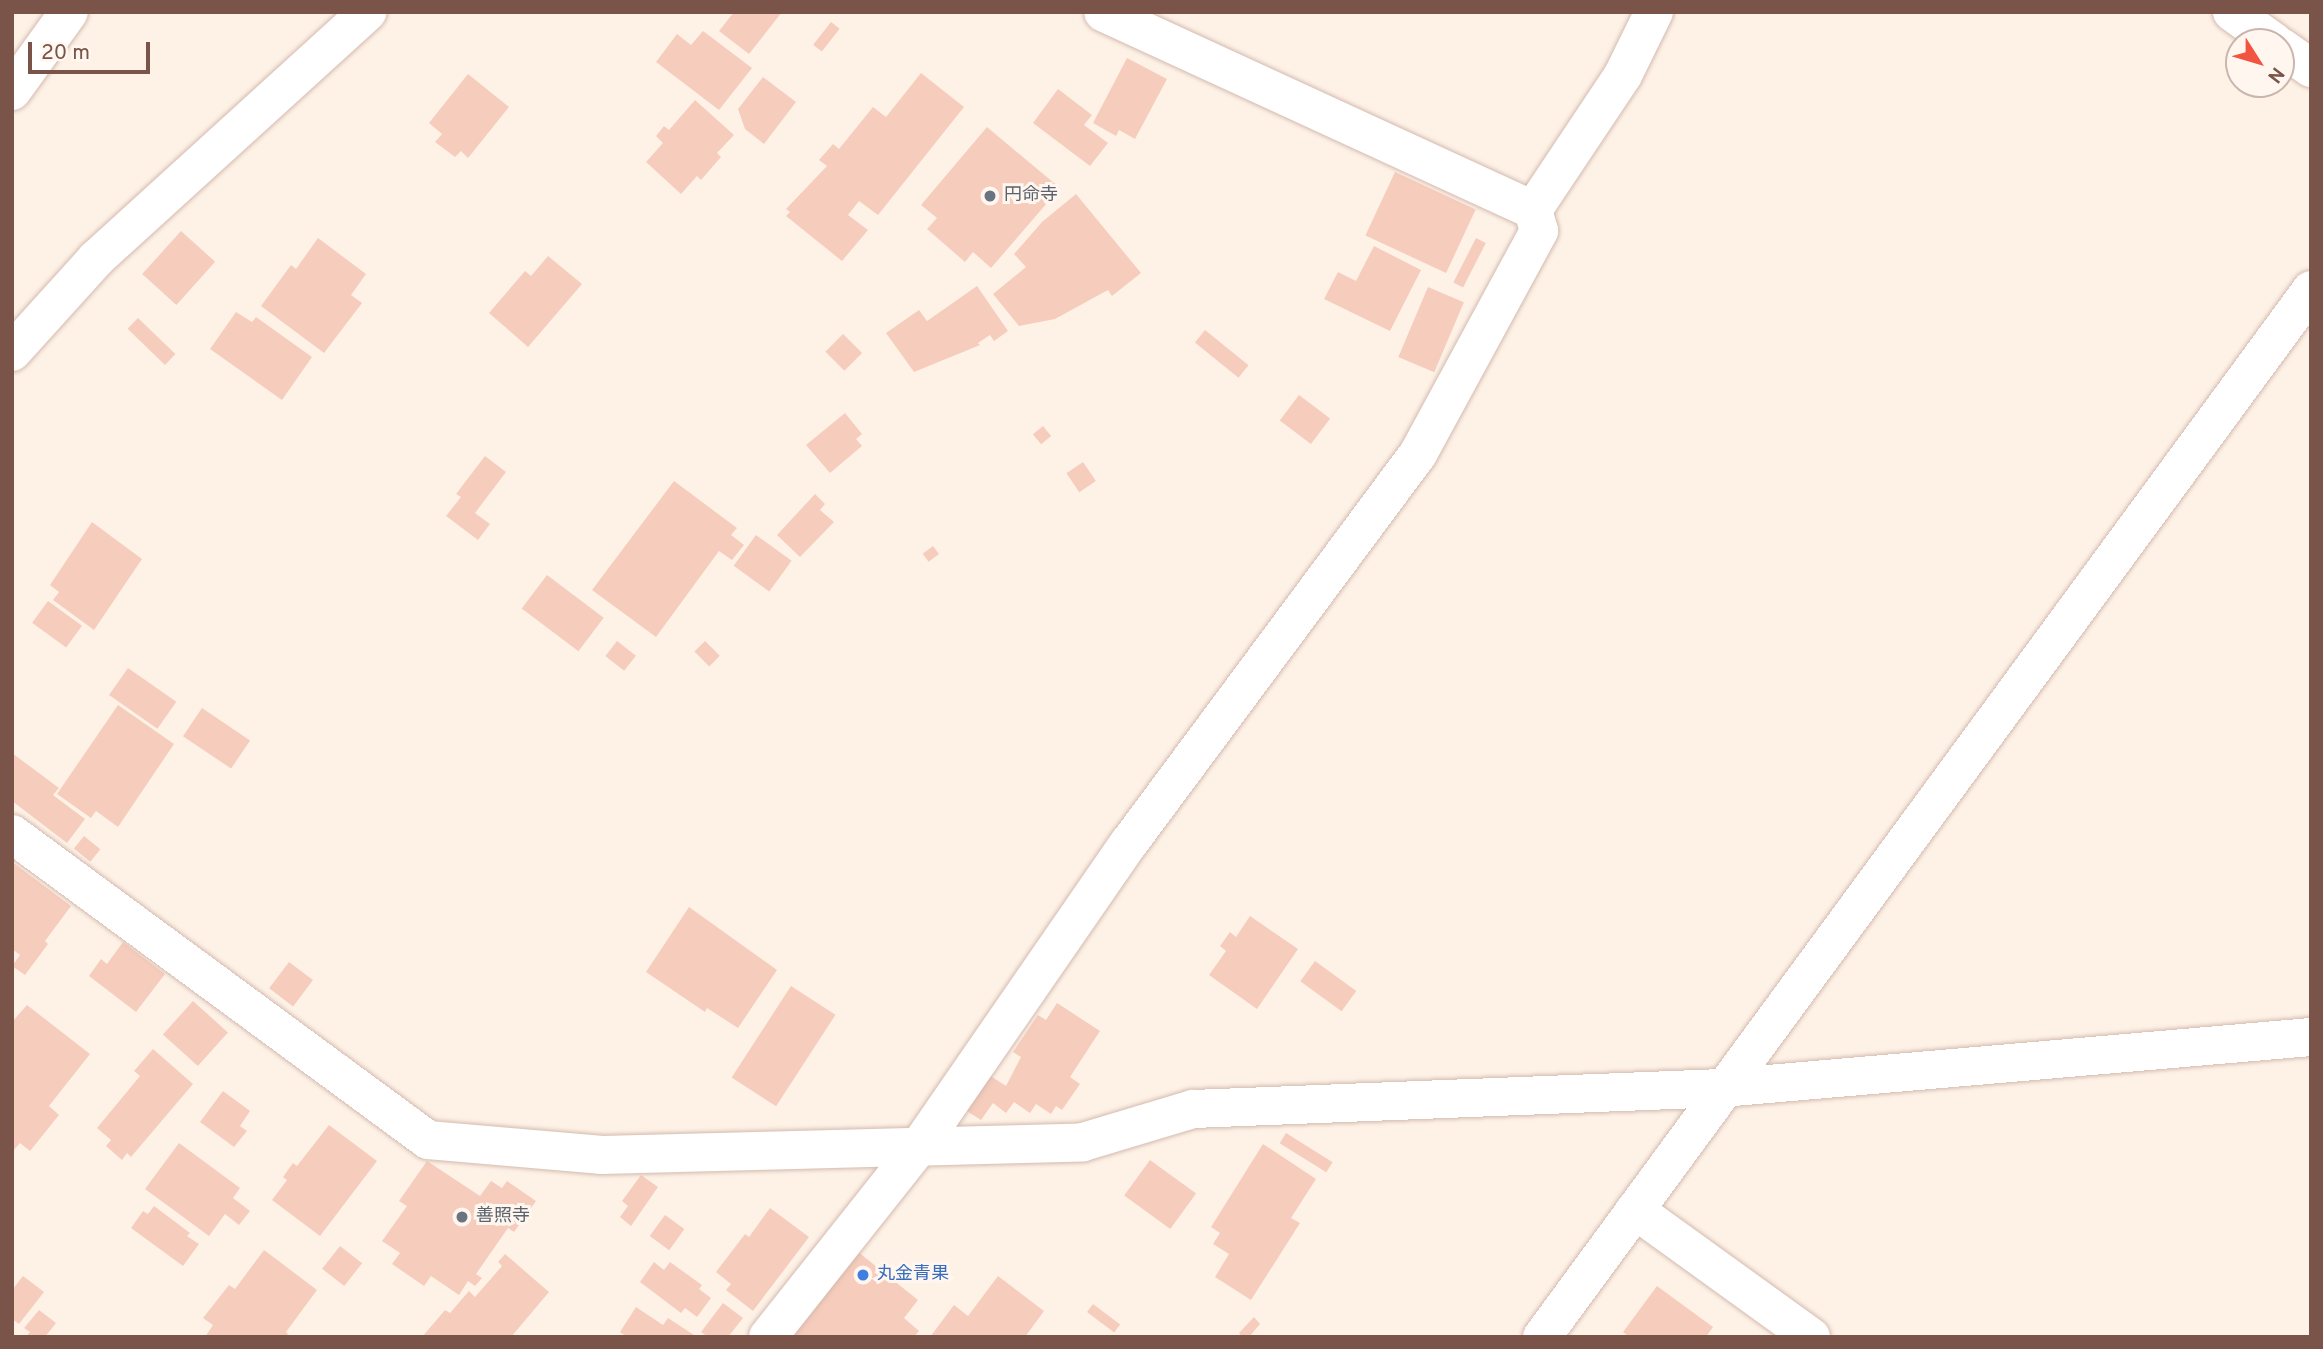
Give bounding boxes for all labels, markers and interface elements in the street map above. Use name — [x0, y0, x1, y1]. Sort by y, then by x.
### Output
scale bar — [32, 28, 154, 72]
north arrow — [2225, 28, 2295, 98]
text: 20 m — [41, 40, 90, 67]
text: N — [2261, 62, 2289, 87]
place label: 円命寺 — [1004, 185, 1058, 207]
marker: 円命寺 — [982, 188, 998, 204]
place label: 善照寺 — [476, 1206, 530, 1228]
marker: 善照寺 — [454, 1209, 470, 1225]
place label: 丸金青果 — [877, 1264, 949, 1286]
marker: 丸金青果 — [855, 1267, 871, 1283]

